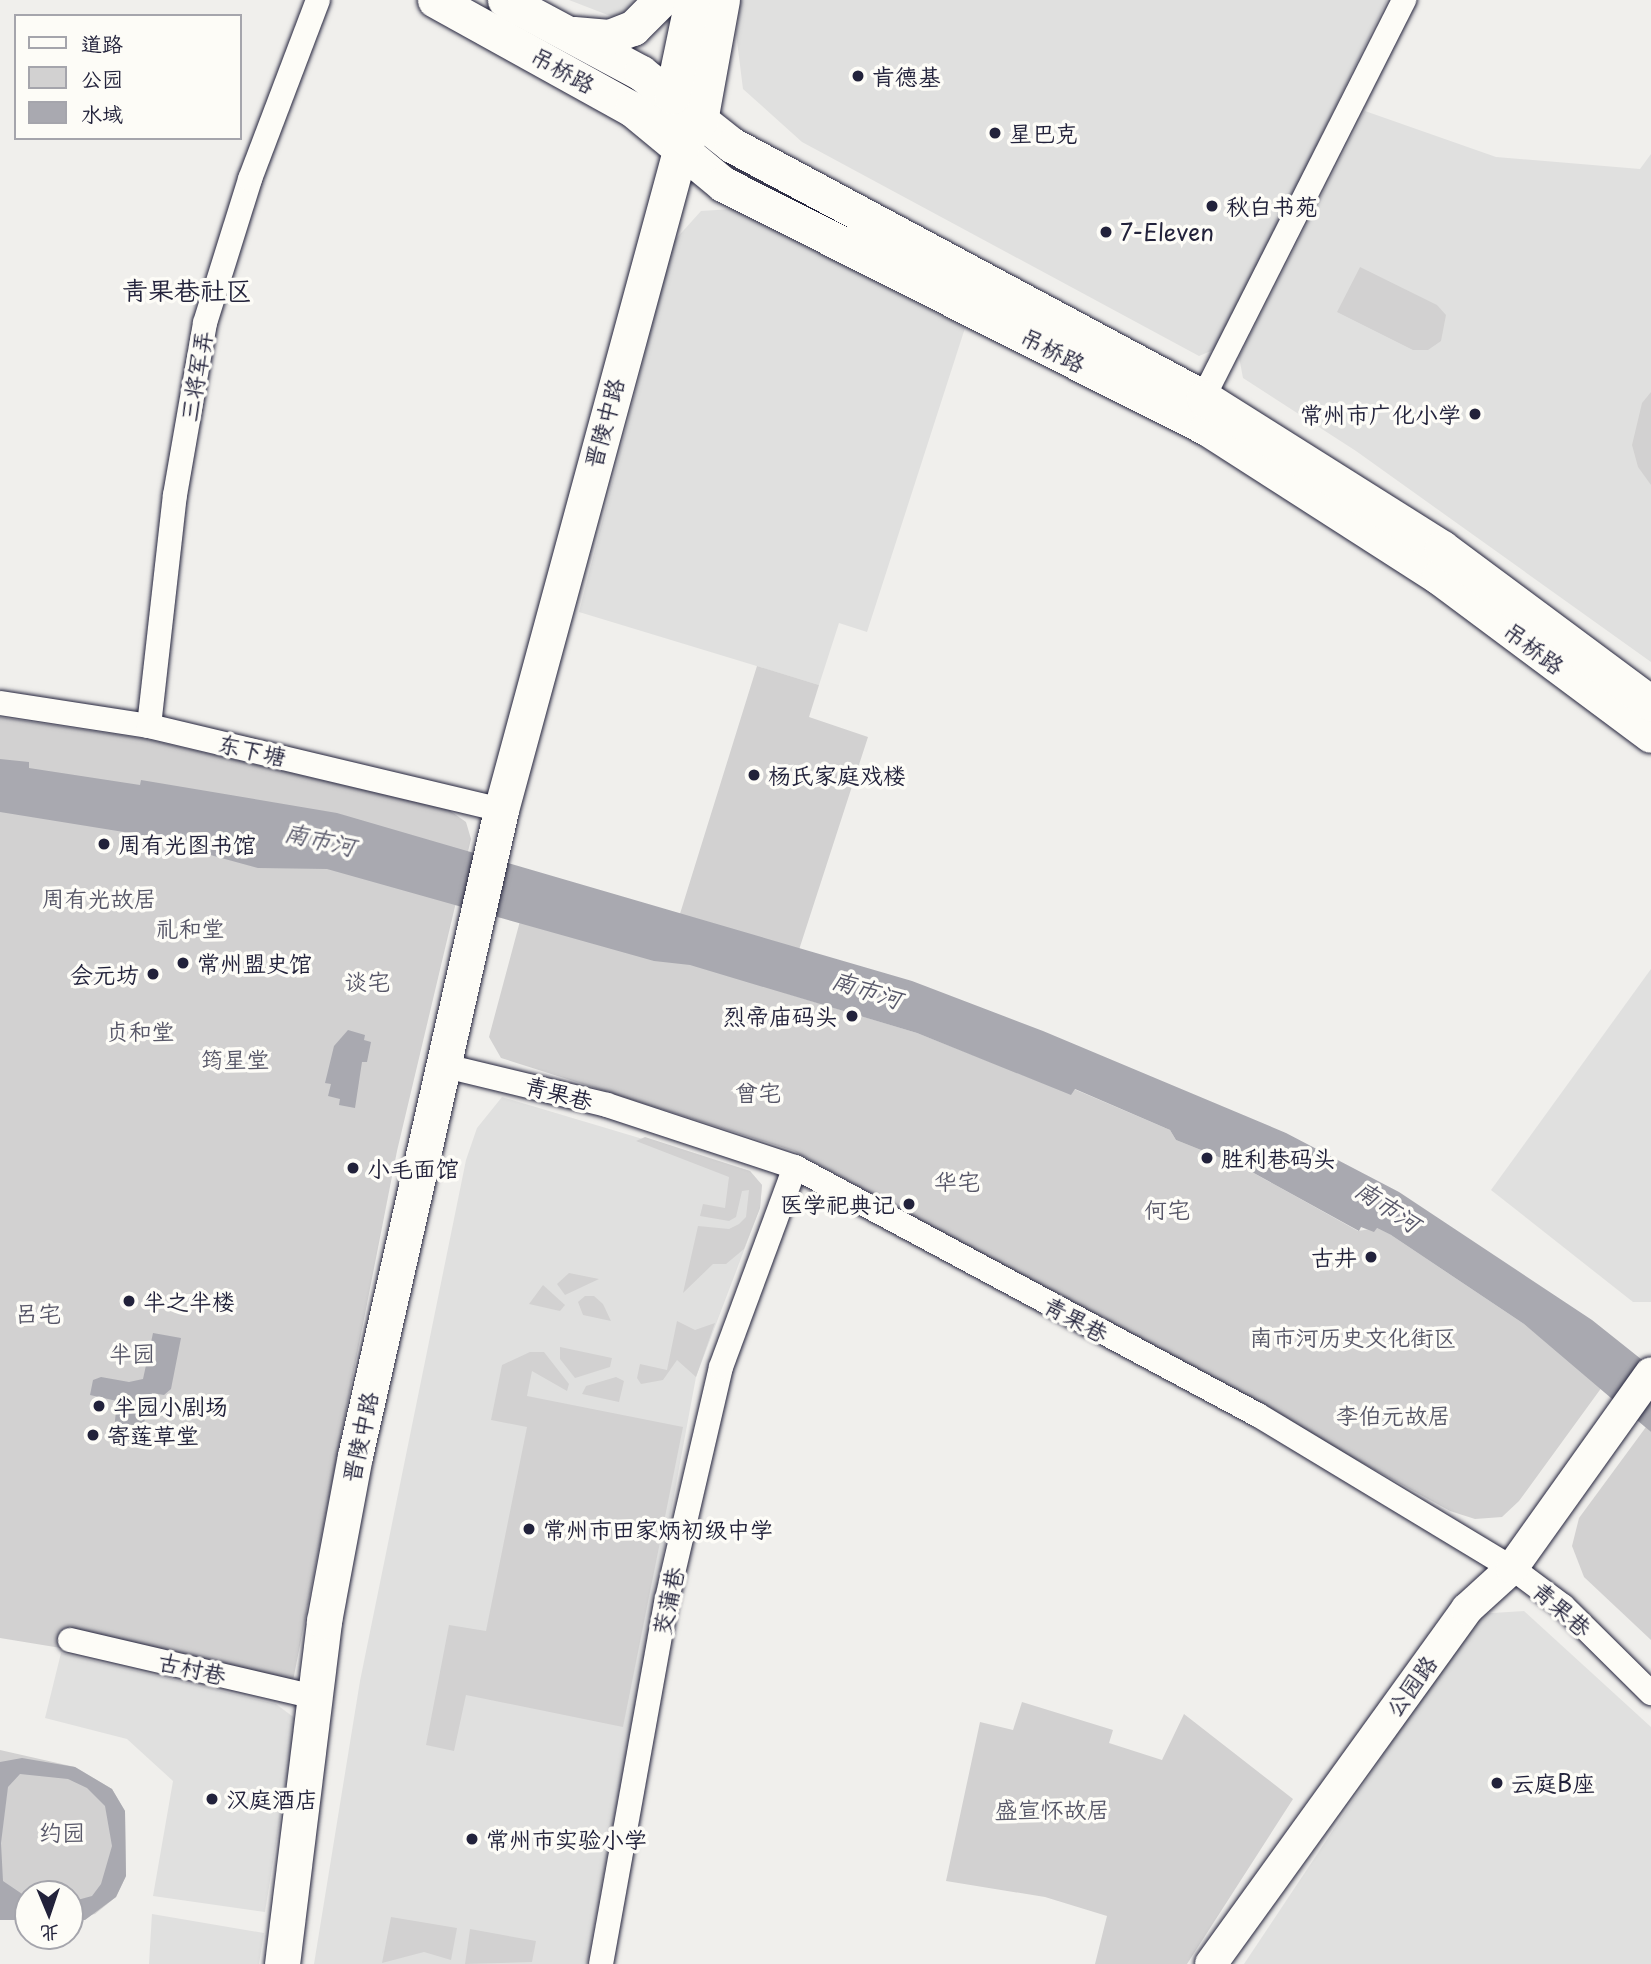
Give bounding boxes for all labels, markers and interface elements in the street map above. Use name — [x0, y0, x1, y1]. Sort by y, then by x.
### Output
legend — [14, 14, 242, 140]
text: 道路 — [81, 27, 123, 59]
street label: 吊桥路 — [526, 41, 600, 99]
text: 公园 — [81, 62, 123, 94]
place label: 肯德基 — [872, 62, 941, 90]
marker: 肯德基 — [850, 68, 866, 84]
text: 水域 — [81, 97, 123, 129]
place label: 星巴克 — [1009, 119, 1078, 147]
marker: 星巴克 — [987, 125, 1003, 141]
place label: 秋白书苑 — [1226, 192, 1318, 220]
marker: 秋白书苑 — [1204, 198, 1220, 214]
place label: 7-Eleven — [1120, 218, 1214, 246]
marker: 7-Eleven — [1098, 224, 1114, 240]
district label: 青果巷社区 — [122, 274, 252, 306]
street label: 吊桥路 — [1016, 322, 1090, 378]
street label: 三将军弄 — [174, 328, 218, 424]
street label: 晋陵中路 — [579, 375, 629, 471]
place label: 常州市广化小学 — [1300, 400, 1461, 428]
marker: 常州市广化小学 — [1467, 406, 1483, 422]
street label: 吊桥路 — [1498, 616, 1570, 680]
street label: 东下塘 — [215, 729, 289, 771]
place label: 杨氏家庭戏楼 — [768, 761, 906, 789]
marker: 杨氏家庭戏楼 — [746, 767, 762, 783]
water label: 南市河 — [282, 817, 358, 861]
place label: 周有光图书馆 — [118, 830, 256, 858]
marker: 周有光图书馆 — [96, 836, 112, 852]
park label: 周有光故居 — [42, 884, 156, 912]
park label: 礼和堂 — [156, 914, 224, 942]
place label: 常州盟史馆 — [197, 949, 312, 977]
marker: 常州盟史馆 — [175, 955, 191, 971]
place label: 会元坊 — [70, 960, 139, 988]
water label: 南市河 — [828, 964, 906, 1014]
marker: 会元坊 — [145, 966, 161, 982]
park label: 谈宅 — [344, 967, 390, 995]
place label: 烈帝庙码头 — [723, 1002, 838, 1030]
marker: 烈帝庙码头 — [844, 1008, 860, 1024]
park label: 贞和堂 — [106, 1017, 174, 1045]
park label: 筠星堂 — [201, 1045, 269, 1073]
street label: 青果巷 — [522, 1071, 596, 1115]
park label: 曾宅 — [735, 1078, 781, 1106]
place label: 胜利巷码头 — [1221, 1144, 1336, 1172]
marker: 胜利巷码头 — [1199, 1150, 1215, 1166]
place label: 小毛面馆 — [367, 1154, 459, 1182]
marker: 小毛面馆 — [345, 1160, 361, 1176]
park label: 华宅 — [934, 1167, 980, 1195]
water label: 南市河 — [1350, 1174, 1426, 1238]
place label: 医学祀典记 — [780, 1190, 895, 1218]
park label: 何宅 — [1144, 1195, 1190, 1223]
marker: 医学祀典记 — [901, 1196, 917, 1212]
place label: 古井 — [1311, 1243, 1357, 1271]
marker: 古井 — [1363, 1249, 1379, 1265]
place label: 半之半楼 — [143, 1287, 235, 1315]
street label: 青果巷 — [1039, 1291, 1113, 1347]
marker: 半之半楼 — [121, 1293, 137, 1309]
park label: 吕宅 — [15, 1299, 61, 1327]
park label: 南市河历史文化街区 — [1250, 1323, 1456, 1351]
park label: 半园 — [109, 1339, 155, 1367]
street label: 晋陵中路 — [337, 1389, 383, 1485]
place label: 半园小剧场 — [113, 1392, 228, 1420]
marker: 半园小剧场 — [91, 1398, 107, 1414]
park label: 李伯元故居 — [1336, 1401, 1450, 1429]
place label: 寄莲草堂 — [107, 1421, 199, 1449]
marker: 寄莲草堂 — [85, 1427, 101, 1443]
place label: 常州市田家炳初级中学 — [543, 1515, 773, 1543]
marker: 常州市田家炳初级中学 — [521, 1521, 537, 1537]
street label: 茭蒲巷 — [647, 1564, 689, 1638]
street label: 青果巷 — [1527, 1576, 1597, 1642]
street label: 古村巷 — [155, 1647, 229, 1689]
street label: 公园路 — [1380, 1650, 1442, 1722]
place label: 云庭B座 — [1511, 1769, 1595, 1797]
marker: 云庭B座 — [1489, 1775, 1505, 1791]
place label: 汉庭酒店 — [226, 1785, 318, 1813]
marker: 汉庭酒店 — [204, 1791, 220, 1807]
park label: 盛宣怀故居 — [995, 1795, 1109, 1823]
park label: 约园 — [39, 1818, 85, 1846]
place label: 常州市实验小学 — [486, 1825, 647, 1853]
marker: 常州市实验小学 — [464, 1831, 480, 1847]
north arrow — [14, 1880, 84, 1950]
text: 北 — [40, 1920, 60, 1948]

